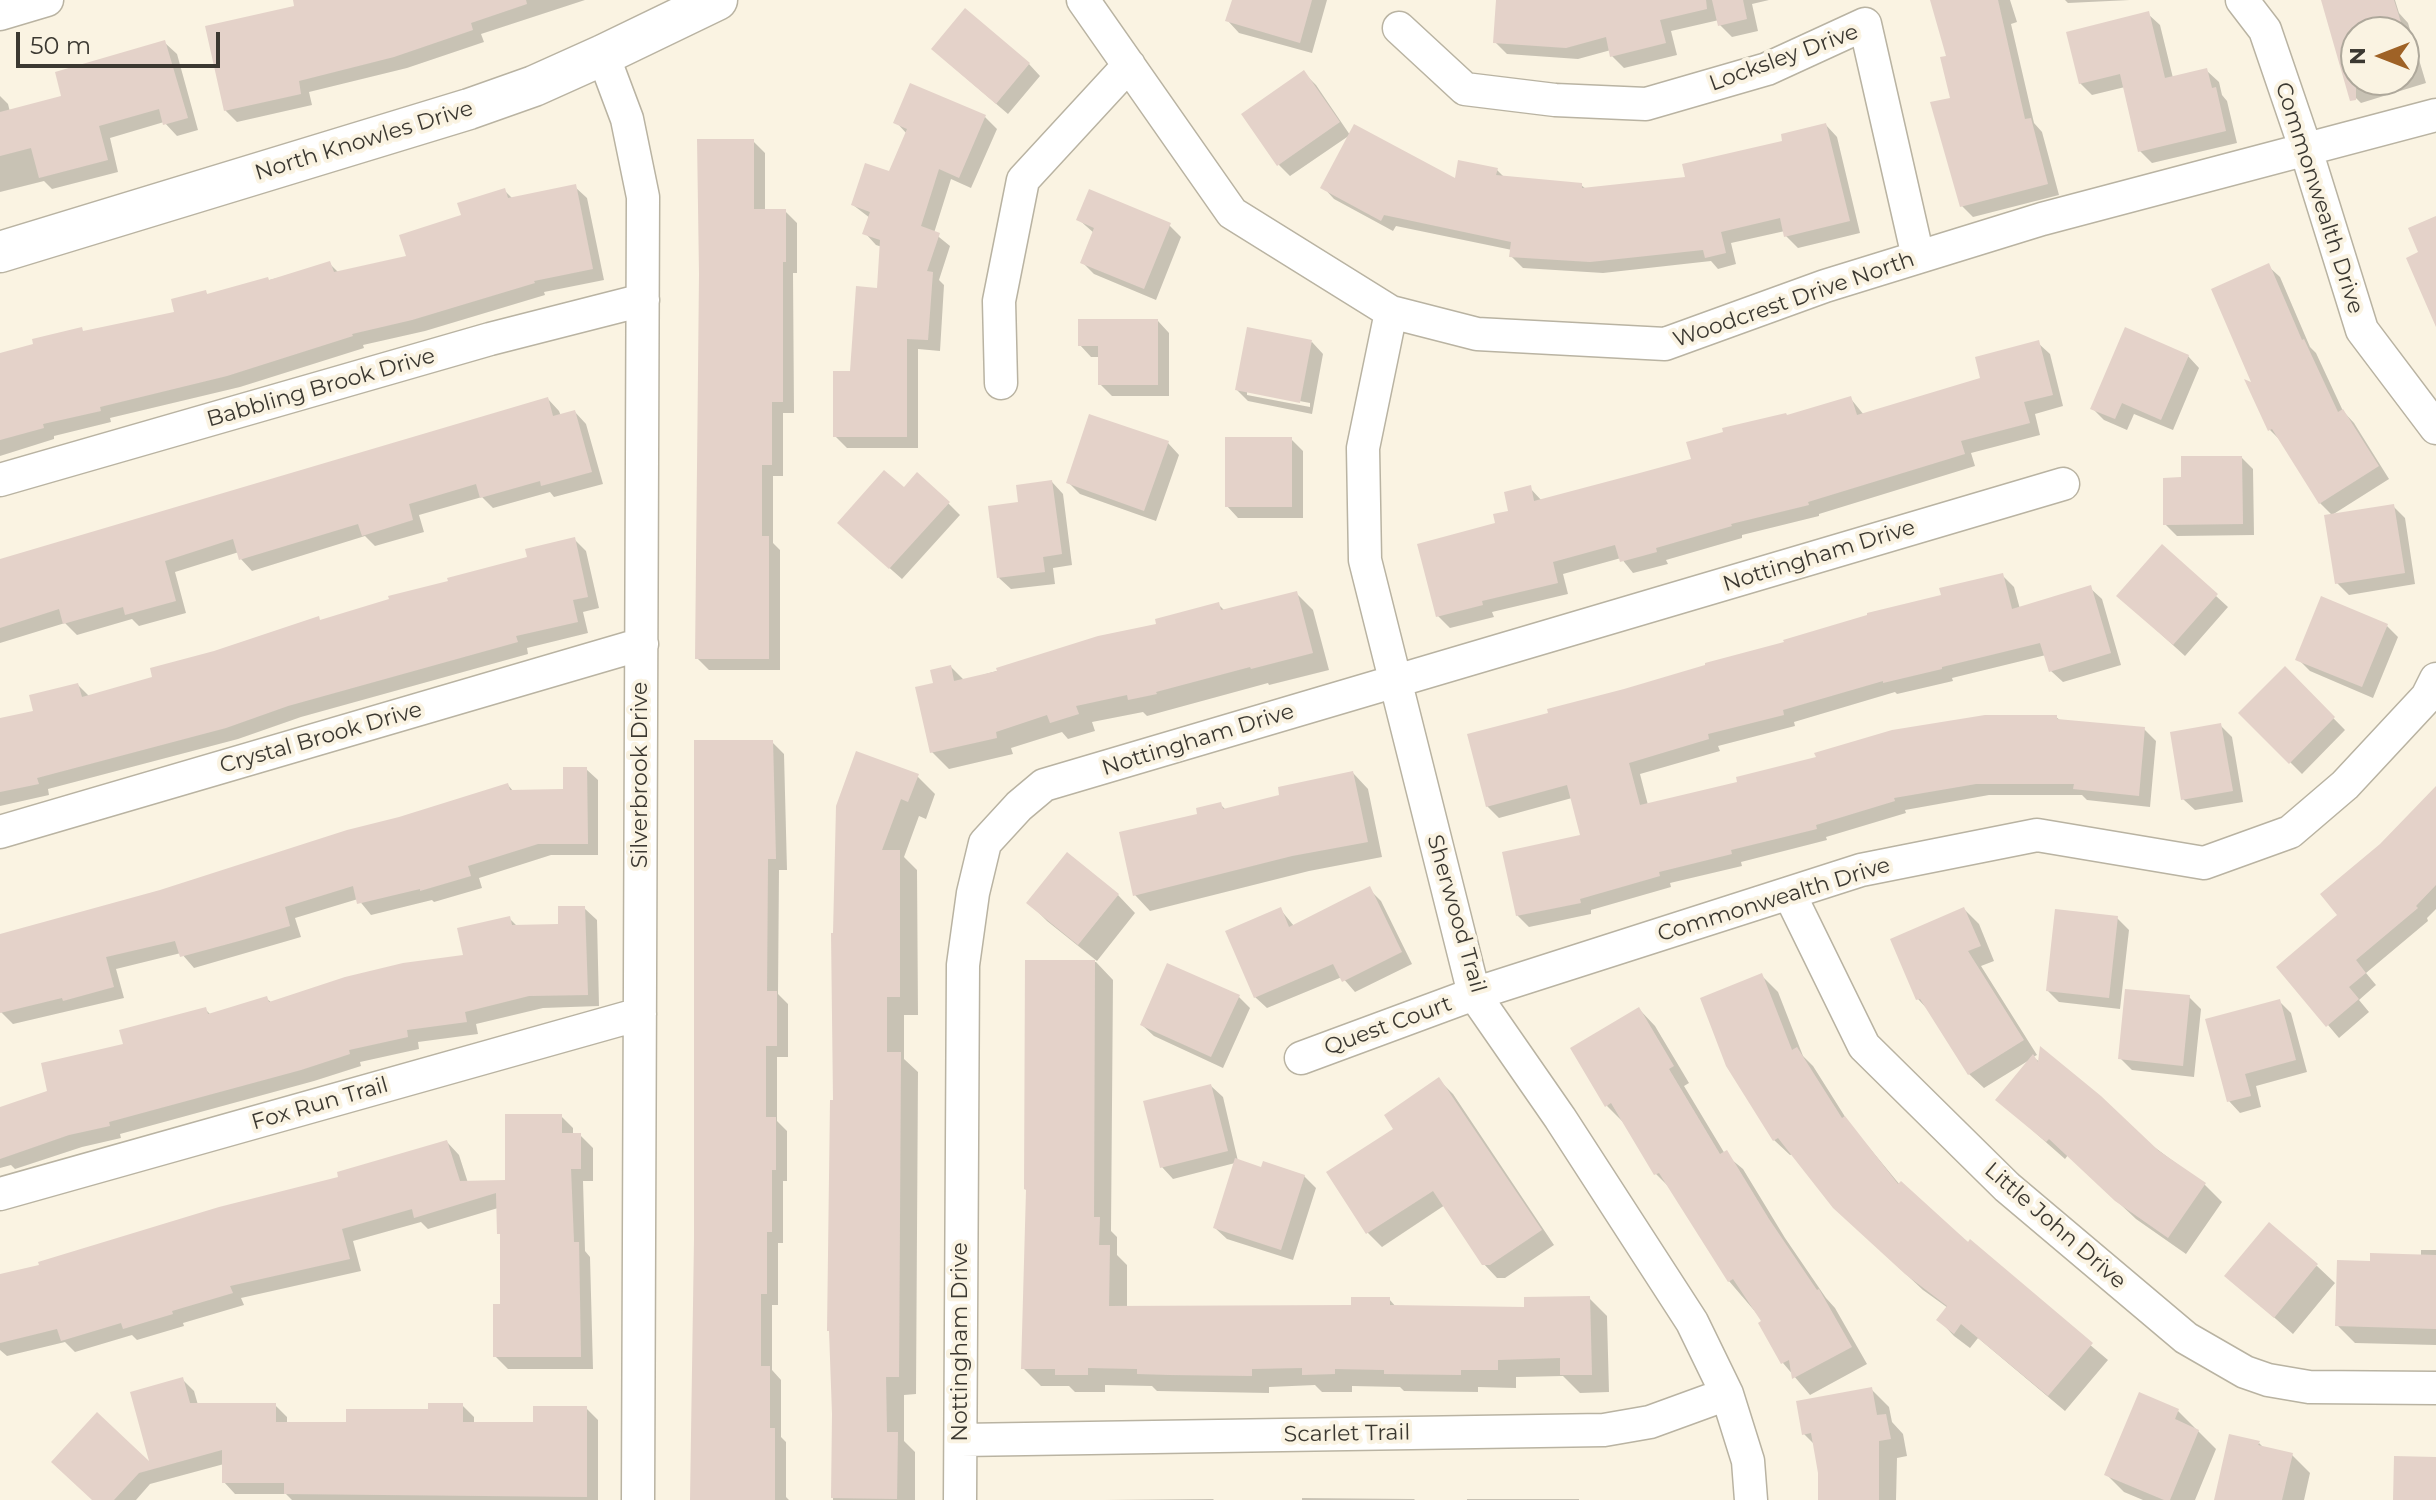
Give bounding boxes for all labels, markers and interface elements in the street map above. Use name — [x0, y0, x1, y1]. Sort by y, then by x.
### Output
scale bar — [20, 16, 224, 66]
north arrow — [2340, 16, 2420, 96]
street label: Locksley Drive — [1706, 19, 1862, 97]
text: 50 m — [30, 31, 91, 60]
text: N — [2344, 47, 2371, 65]
street label: Commonwealth Drive — [2269, 79, 2369, 317]
street label: North Knowles Drive — [252, 95, 476, 187]
street label: Woodcrest Drive North — [1670, 246, 1918, 354]
street label: Babbling Brook Drive — [204, 343, 438, 433]
street label: Nottingham Drive — [1720, 514, 1918, 598]
street label: Silverbrook Drive — [628, 682, 654, 868]
street label: Crystal Brook Drive — [217, 696, 425, 780]
street label: Nottingham Drive — [1099, 698, 1297, 782]
street label: Sherwood Trail — [1421, 832, 1491, 996]
street label: Commonwealth Drive — [1654, 852, 1894, 948]
street label: Quest Court — [1321, 991, 1455, 1061]
street label: Fox Run Trail — [249, 1072, 391, 1136]
street label: Little John Drive — [1979, 1157, 2131, 1295]
street label: Nottingham Drive — [948, 1242, 974, 1442]
street label: Scarlet Trail — [1284, 1420, 1410, 1448]

